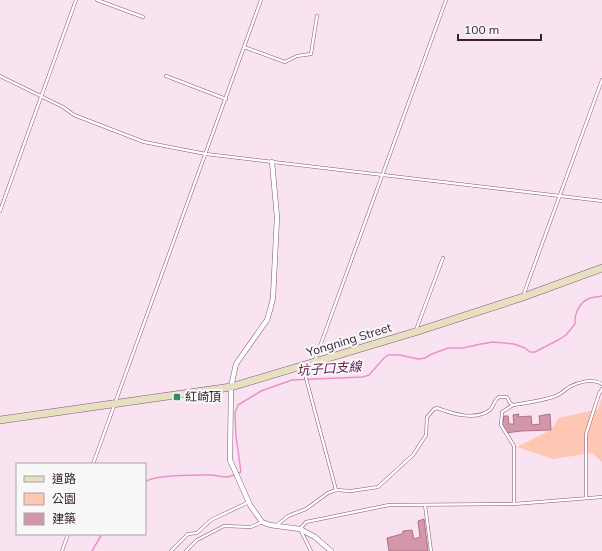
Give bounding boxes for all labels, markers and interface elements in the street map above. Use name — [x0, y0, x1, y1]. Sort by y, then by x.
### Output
scale bar — [458, 16, 541, 42]
text: 100 m — [464, 22, 499, 37]
street label: Yongning Street — [304, 319, 393, 360]
water label: 坑子口支線 — [296, 358, 364, 378]
place label: 紅崎頂 — [185, 389, 221, 404]
marker: 紅崎頂 — [172, 392, 182, 402]
legend — [16, 463, 146, 535]
text: 道路 — [52, 471, 76, 486]
text: 公園 — [52, 491, 76, 506]
text: 建築 — [52, 511, 76, 526]

